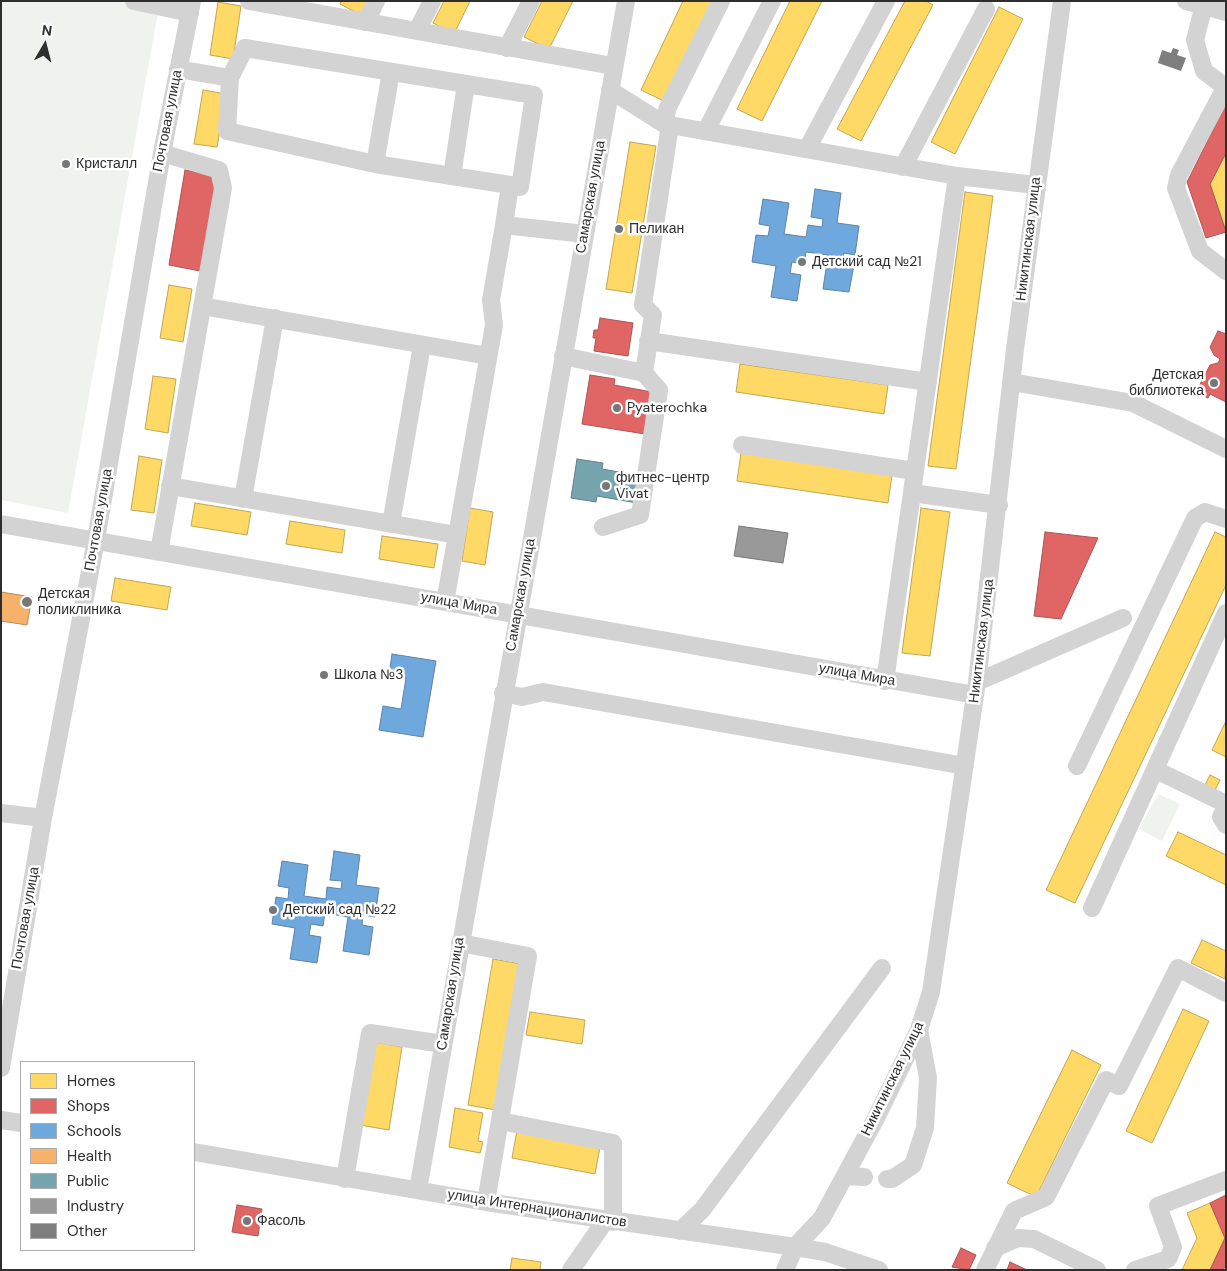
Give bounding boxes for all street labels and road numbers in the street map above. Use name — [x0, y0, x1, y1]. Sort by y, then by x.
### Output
street label: Почтовая улица — [150, 68, 186, 174]
street label: Самарская улица — [573, 139, 609, 255]
street label: Никитинская улица — [1013, 176, 1045, 302]
street label: Почтовая улица — [82, 467, 116, 573]
street label: Самарская улица — [503, 537, 539, 653]
street label: Никитинская улица — [966, 578, 998, 704]
street label: улица Мира — [419, 589, 499, 619]
street label: улица Мира — [817, 660, 897, 690]
street label: Почтовая улица — [9, 865, 43, 971]
street label: Самарская улица — [434, 936, 468, 1052]
street label: Никитинская улица — [858, 1019, 928, 1139]
street label: улица Интернационалистов — [446, 1187, 628, 1231]

